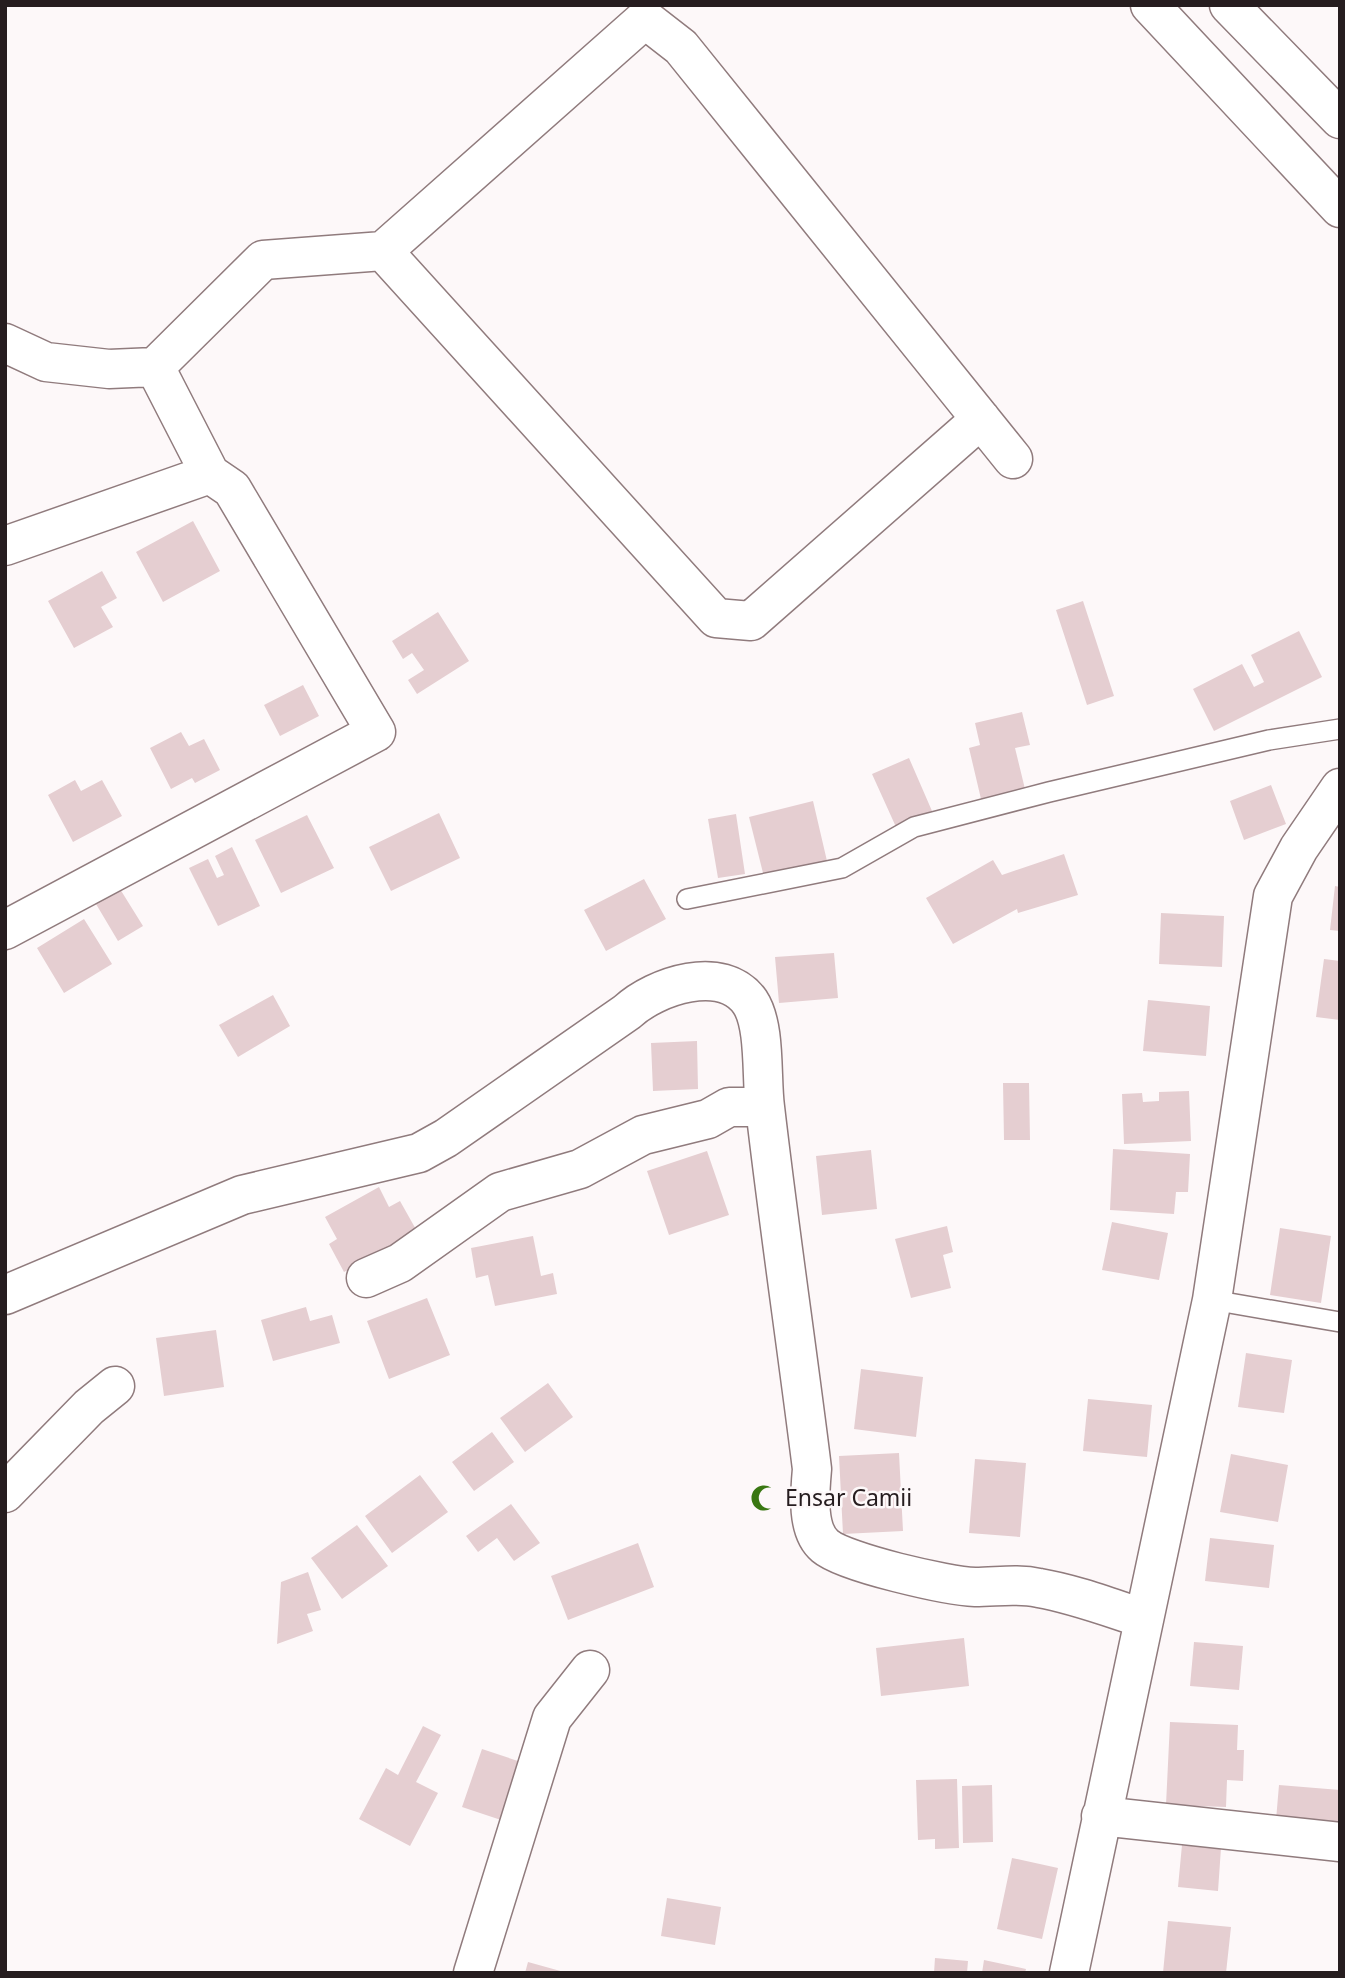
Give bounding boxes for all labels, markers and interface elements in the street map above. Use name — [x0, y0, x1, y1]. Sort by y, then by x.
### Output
place label: Ensar Camii — [785, 1481, 912, 1513]
mosque icon: Ensar Camii — [749, 1483, 779, 1513]

